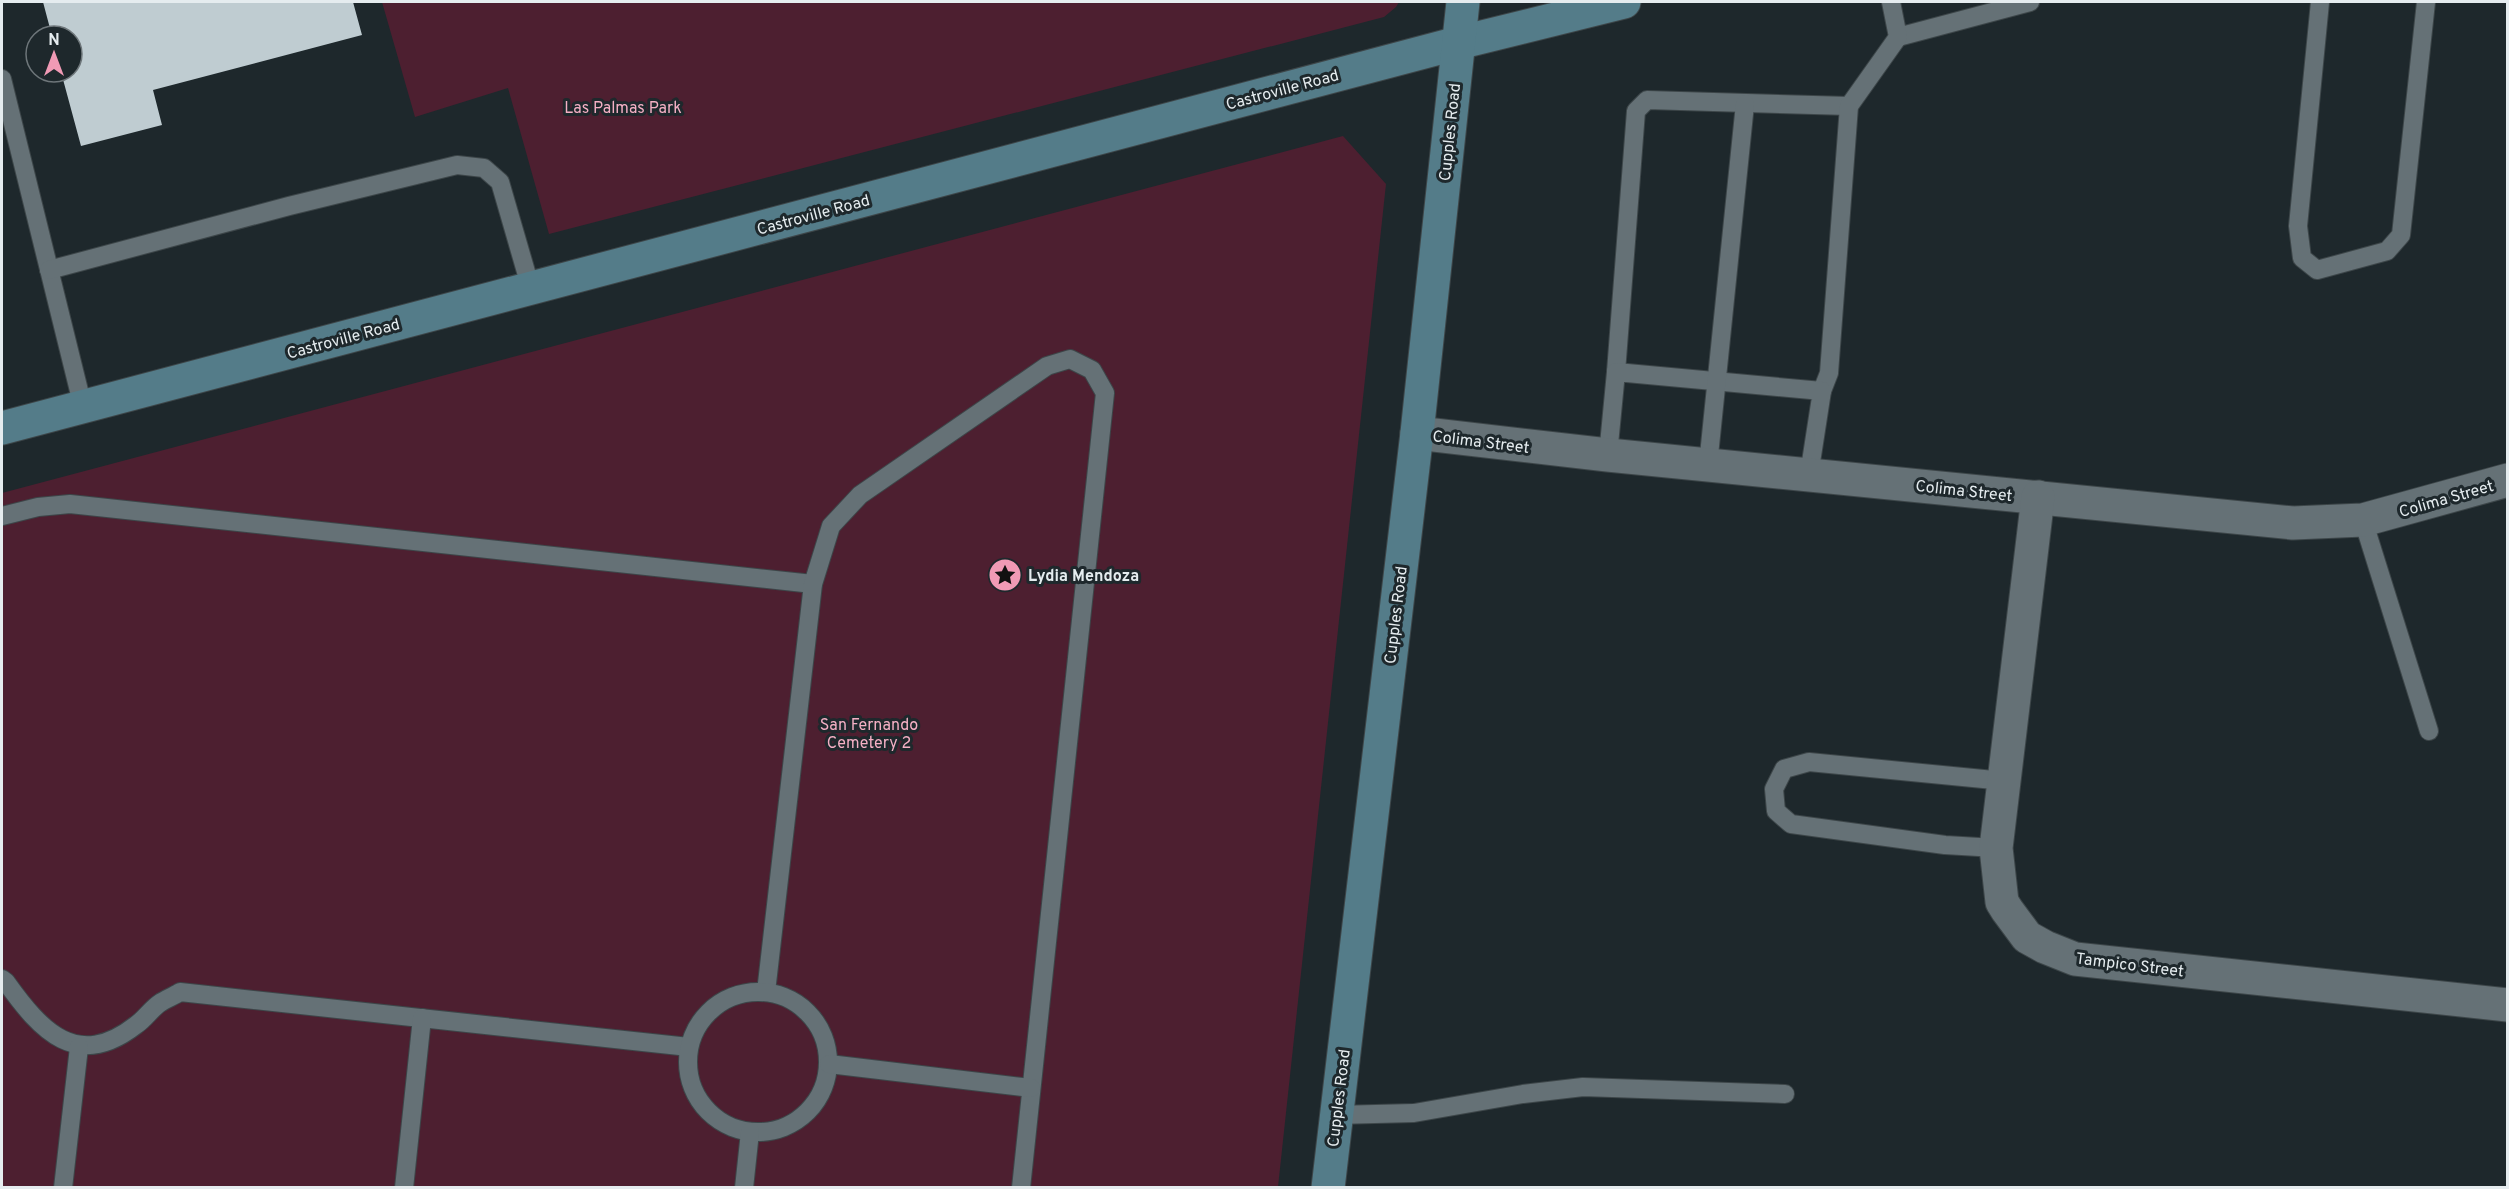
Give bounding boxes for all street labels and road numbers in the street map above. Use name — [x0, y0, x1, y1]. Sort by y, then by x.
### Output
street label: Castroville Road — [1224, 66, 1341, 116]
street label: Cupples Road — [1436, 82, 1466, 182]
street label: Castroville Road — [755, 191, 872, 241]
street label: Castroville Road — [285, 315, 402, 365]
street label: Colima Street — [1431, 427, 1530, 459]
street label: Colima Street — [1914, 477, 2013, 507]
street label: Colima Street — [2397, 477, 2496, 523]
street label: Cupples Road — [1381, 565, 1413, 665]
street label: Tampico Street — [2075, 949, 2185, 983]
street label: Cupples Road — [1324, 1048, 1356, 1148]

